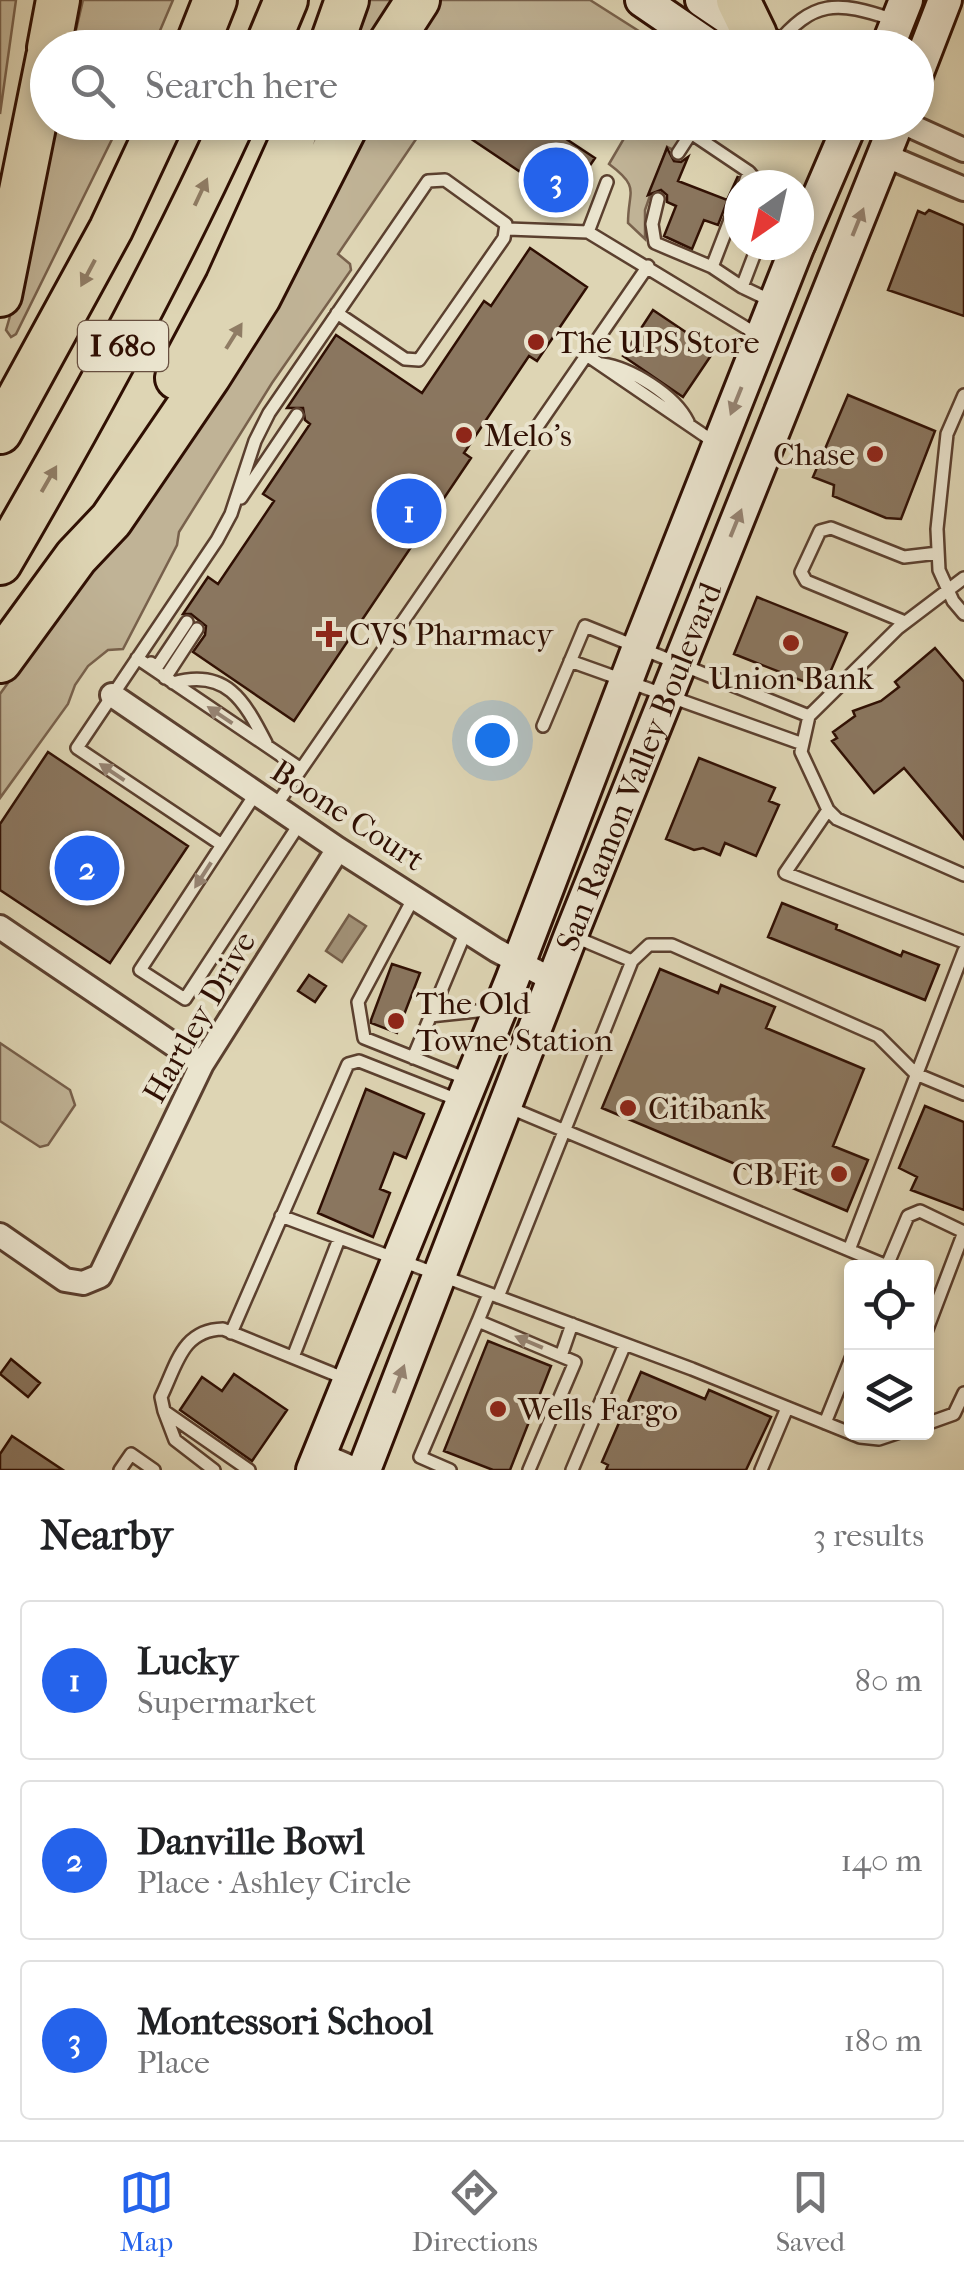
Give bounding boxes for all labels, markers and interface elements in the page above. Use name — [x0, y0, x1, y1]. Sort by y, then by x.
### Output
search box — [30, 30, 934, 140]
icon: search — [65, 58, 120, 113]
text: Search here — [145, 63, 338, 108]
pin: 3 — [524, 142, 588, 218]
north arrow — [724, 170, 814, 260]
one-way arrow — [193, 177, 210, 206]
one-way arrow — [850, 206, 866, 236]
one-way arrow — [79, 258, 96, 287]
road number: I 680 — [78, 321, 168, 371]
one-way arrow — [225, 322, 242, 350]
place label: The UPS Store — [556, 324, 760, 361]
marker: The UPS Store — [525, 331, 547, 353]
one-way arrow — [728, 386, 744, 416]
place label: Melo's — [484, 417, 572, 454]
marker: Melo's — [453, 424, 475, 446]
place label: Chase — [773, 436, 855, 473]
marker: Chase — [864, 443, 886, 465]
one-way arrow — [40, 465, 57, 493]
pin: 1 — [376, 474, 442, 548]
one-way arrow — [729, 508, 745, 538]
street label: San Ramon Valley Boulevard — [549, 577, 730, 956]
place label: CVS Pharmacy — [349, 616, 554, 653]
marker: CVS Pharmacy — [318, 623, 340, 645]
marker: Union Bank — [780, 632, 802, 654]
place label: Union Bank — [709, 660, 874, 697]
one-way arrow — [207, 706, 234, 725]
your location — [467, 715, 518, 766]
street label: Boone Court — [264, 752, 432, 879]
one-way arrow — [99, 763, 126, 781]
pin: 2 — [54, 830, 120, 906]
one-way arrow — [194, 861, 212, 889]
street label: Hartley Drive — [136, 925, 263, 1109]
place label: The Old Towne Station — [416, 985, 614, 1059]
marker: The Old Towne Station — [385, 1010, 407, 1032]
place label: Citibank — [648, 1090, 766, 1127]
marker: Citibank — [617, 1097, 639, 1119]
place label: CB Fit — [732, 1156, 820, 1193]
marker: CB Fit — [828, 1163, 850, 1185]
map controls — [844, 1260, 934, 1440]
button: locate — [844, 1260, 934, 1350]
one-way arrow — [514, 1334, 544, 1350]
button: layers — [844, 1350, 934, 1440]
one-way arrow — [392, 1364, 408, 1394]
place label: Wells Fargo — [517, 1391, 678, 1428]
marker: Wells Fargo — [487, 1398, 509, 1420]
text: Nearby — [40, 1511, 172, 1560]
text: 3 results — [813, 1517, 924, 1554]
text: Lucky — [137, 1639, 238, 1684]
text: 1 — [69, 1662, 80, 1699]
text: 80 m — [855, 1662, 922, 1699]
text: Supermarket — [137, 1684, 316, 1721]
text: Danville Bowl — [137, 1819, 365, 1864]
text: 2 — [66, 1842, 83, 1879]
text: 140 m — [841, 1842, 922, 1879]
text: Place · Ashley Circle — [137, 1864, 411, 1901]
text: Montessori School — [137, 1999, 433, 2044]
text: 3 — [68, 2022, 81, 2059]
text: 180 m — [843, 2022, 922, 2059]
text: Place — [137, 2044, 210, 2081]
tab: Map — [119, 2165, 174, 2258]
tab: Directions — [412, 2165, 538, 2258]
tab: Saved — [776, 2165, 845, 2258]

